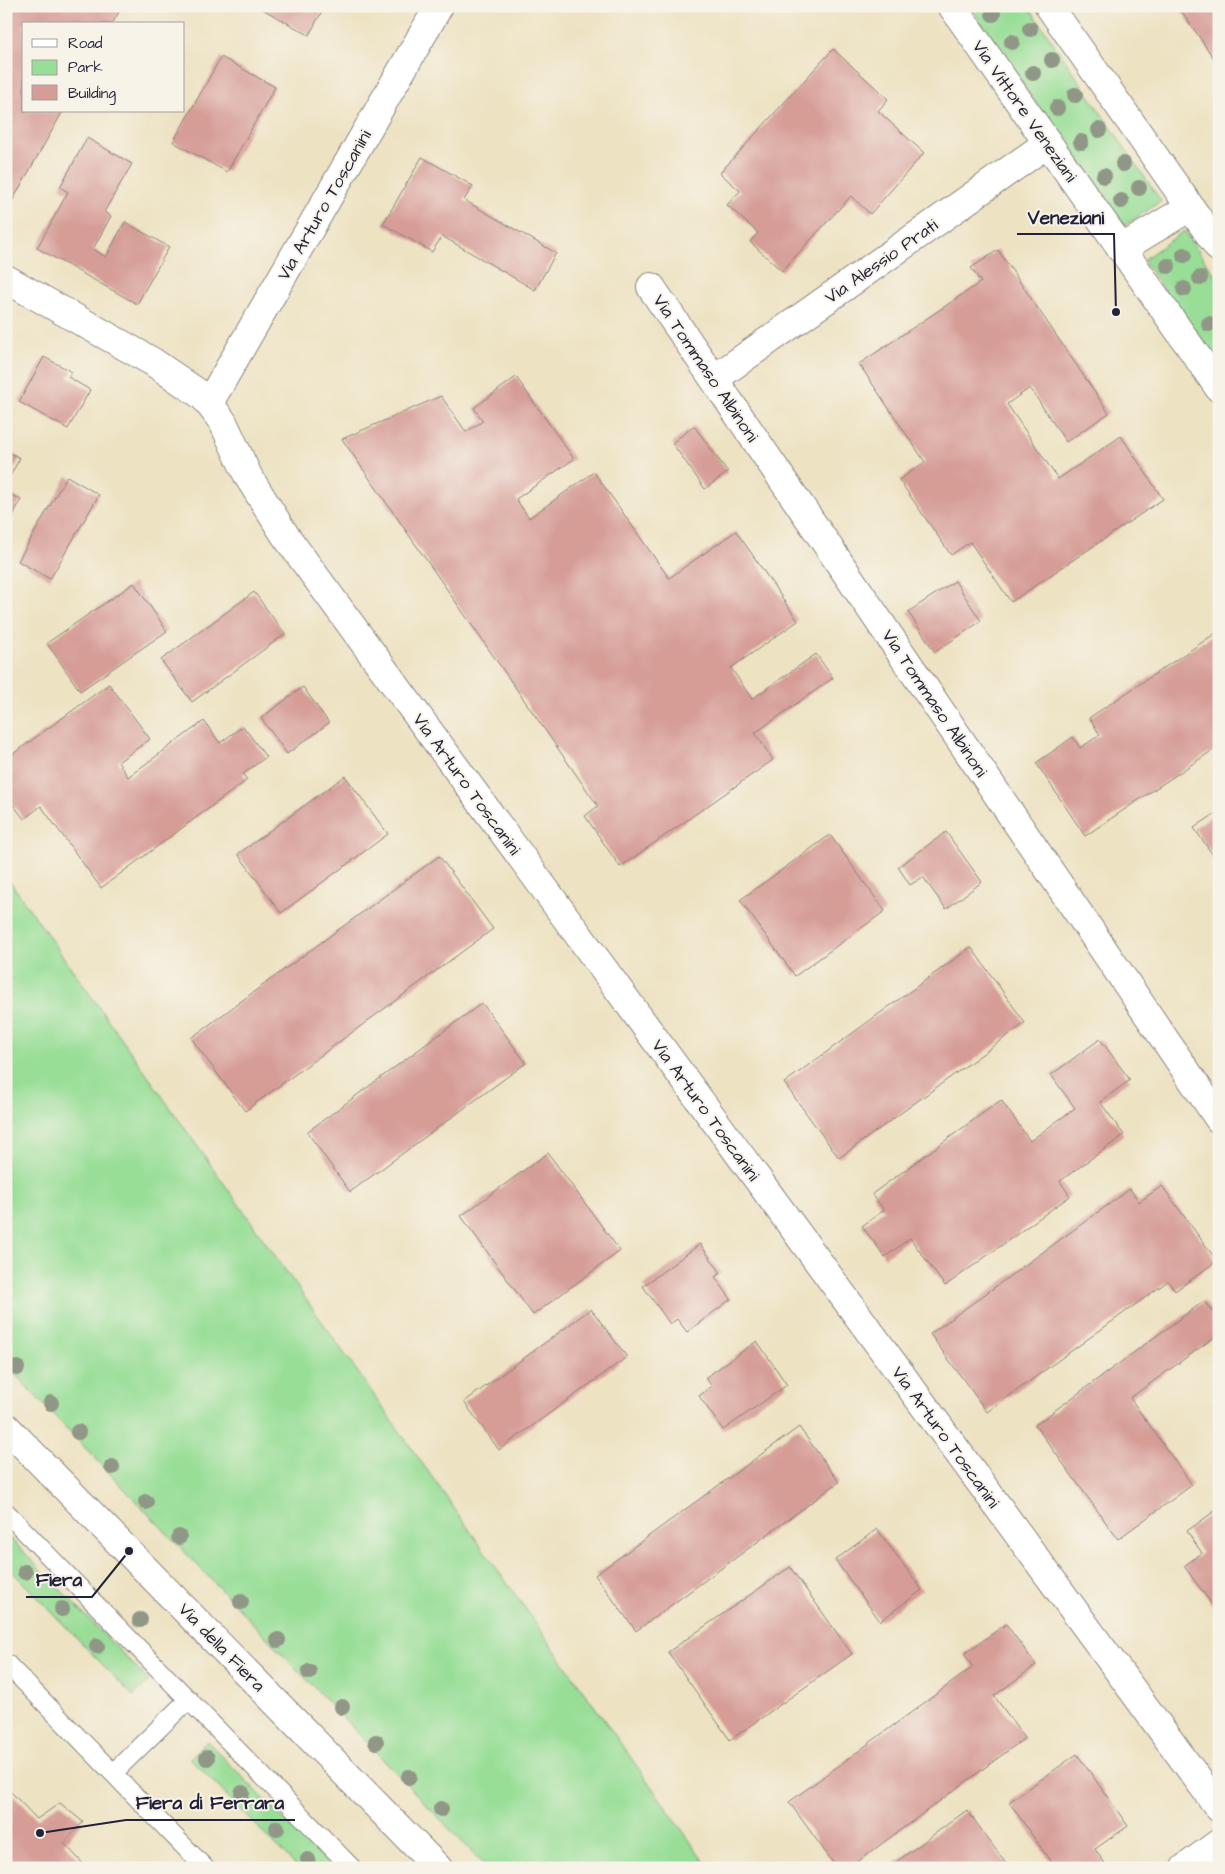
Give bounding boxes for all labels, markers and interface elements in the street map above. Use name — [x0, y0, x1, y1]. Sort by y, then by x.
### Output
legend — [22, 22, 185, 112]
text: Road — [68, 33, 103, 54]
street label: Via Vittore Veneziani — [966, 35, 1083, 188]
text: Park — [68, 57, 103, 78]
text: Building — [68, 83, 116, 105]
street label: Via Arturo Toscanini — [271, 125, 378, 285]
callout: Veneziani — [1017, 200, 1114, 234]
text: Veneziani — [1027, 205, 1104, 232]
street label: Via Alessio Prati — [820, 213, 943, 310]
street label: Via Tommaso Albinoni — [647, 289, 765, 447]
street label: Via Tommaso Albinoni — [876, 624, 994, 782]
street label: Via Arturo Toscanini — [407, 708, 527, 861]
street label: Via Arturo Toscanini — [646, 1034, 766, 1187]
street label: Via Arturo Toscanini — [886, 1361, 1006, 1514]
callout: Fiera — [26, 1563, 92, 1597]
text: Fiera — [36, 1567, 83, 1594]
street label: Via della Fiera — [173, 1597, 271, 1698]
callout: Fiera di Ferrara — [126, 1786, 295, 1820]
text: Fiera di Ferrara — [136, 1790, 285, 1817]

